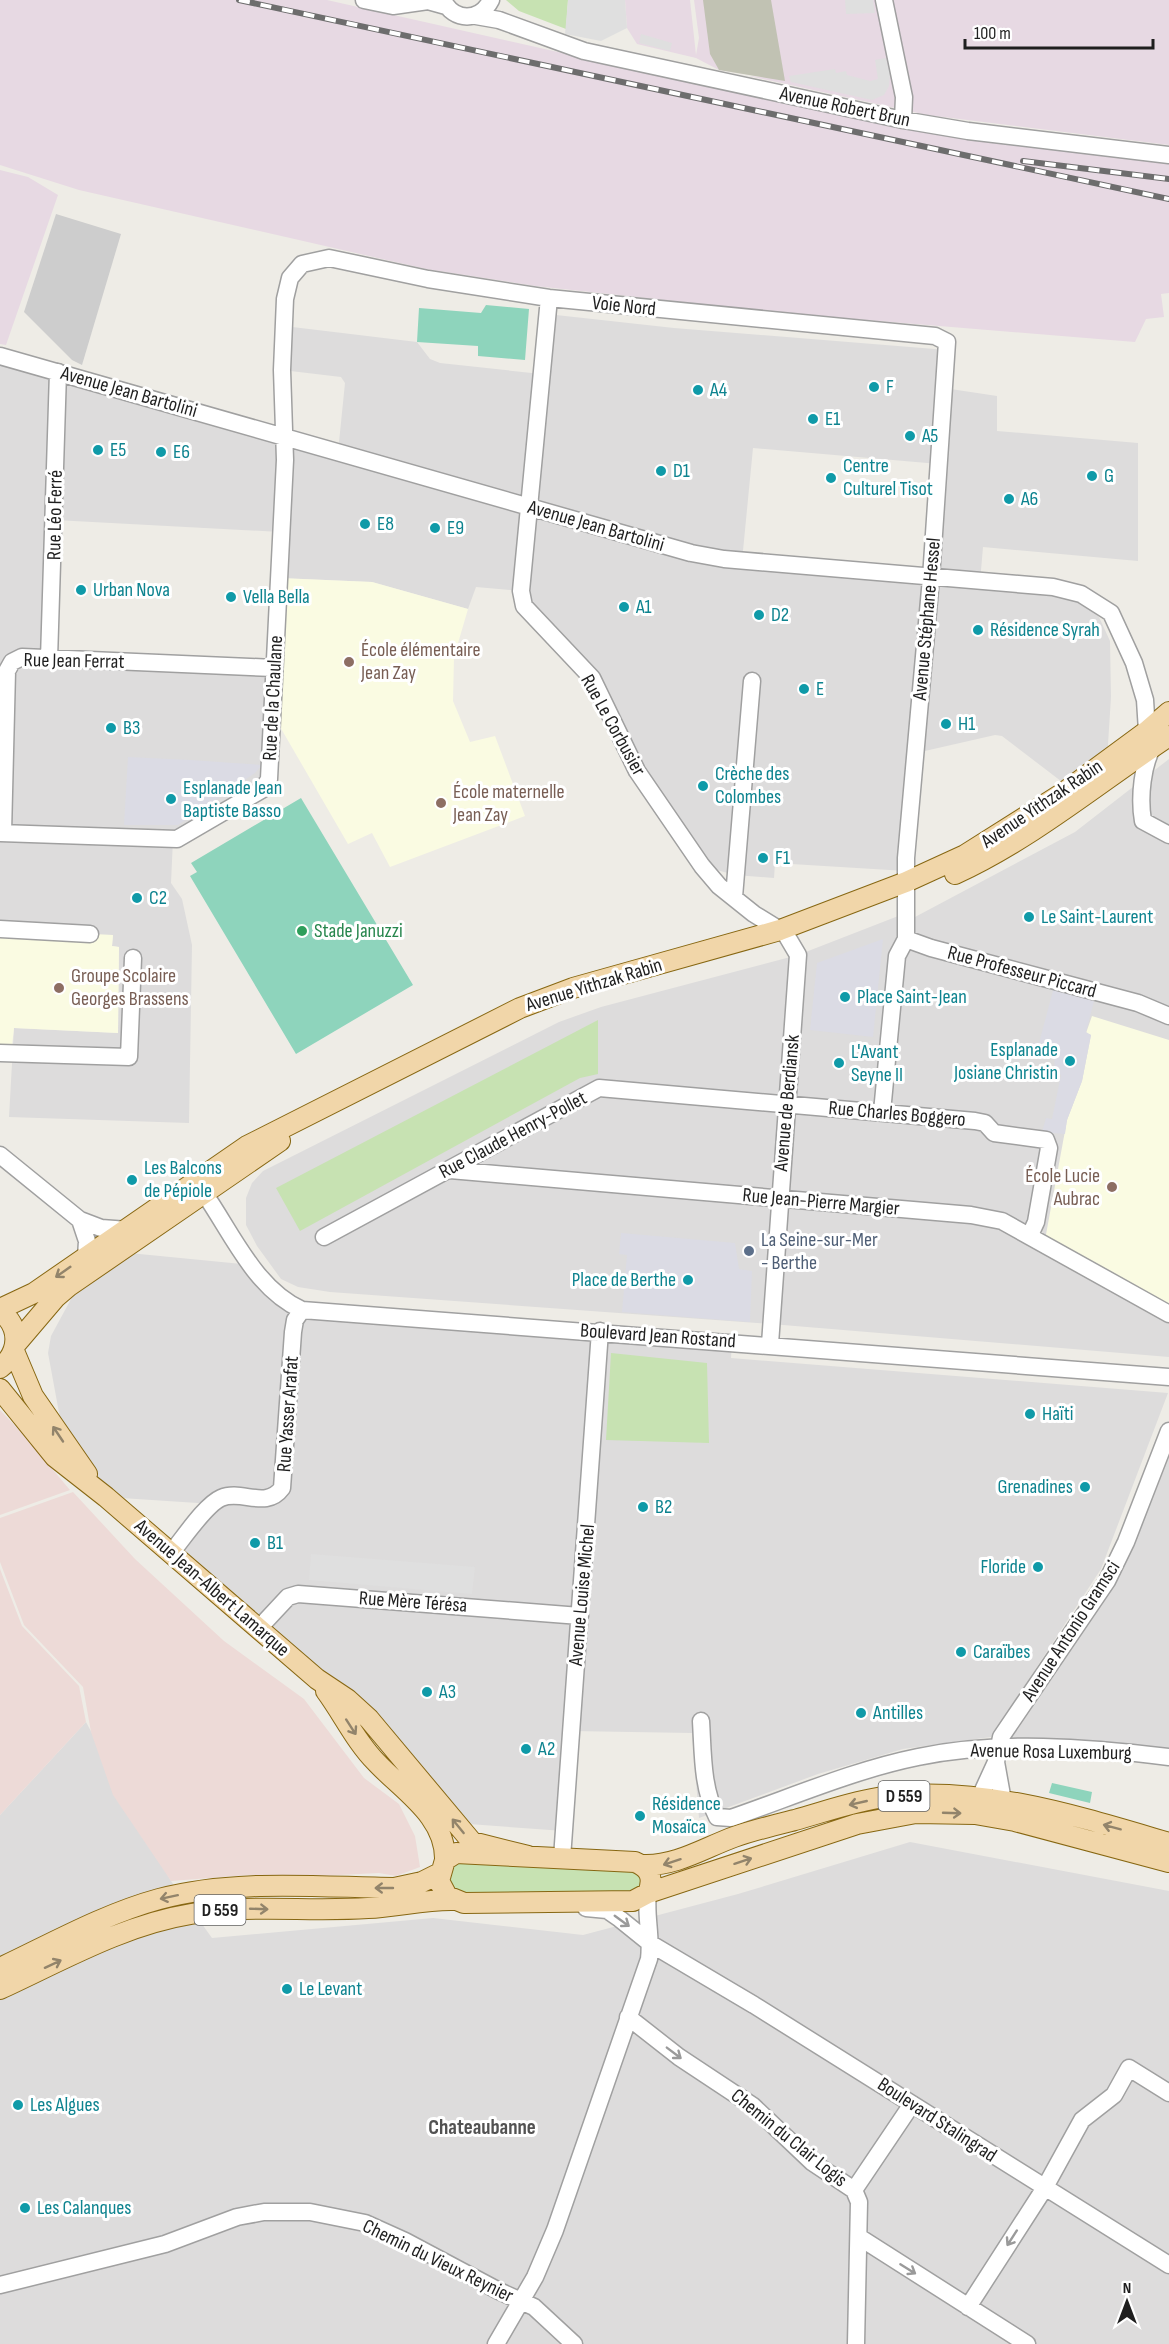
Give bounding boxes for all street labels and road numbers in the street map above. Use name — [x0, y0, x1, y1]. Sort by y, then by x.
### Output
street label: Avenue Robert Brun — [777, 81, 912, 133]
street label: Voie Nord — [591, 291, 657, 321]
street label: Avenue Jean Bartolini — [57, 361, 200, 423]
street label: Rue Léo Ferré — [42, 470, 68, 560]
street label: Avenue Jean Bartolini — [524, 495, 667, 557]
street label: Avenue Stéphane Hessel — [908, 537, 946, 702]
street label: Rue de la Chaulane — [258, 635, 288, 761]
street label: Rue Jean Ferrat — [23, 648, 125, 674]
street label: Rue Le Corbusier — [575, 670, 651, 780]
street label: Avenue Yithzak Rabin — [976, 755, 1107, 854]
street label: Rue Professeur Piccard — [945, 941, 1099, 1003]
street label: Avenue Yithzak Rabin — [522, 953, 665, 1017]
street label: Avenue de Berdiansk — [769, 1033, 805, 1173]
street label: Rue Claude Henry-Pollet — [435, 1086, 591, 1184]
street label: Rue Charles Boggero — [828, 1096, 966, 1132]
street label: Rue Jean-Pierre Margier — [742, 1183, 901, 1221]
street label: Boulevard Jean Rostand — [579, 1319, 737, 1353]
street label: Rue Yasser Arafat — [272, 1355, 304, 1473]
street label: Avenue Jean-Albert Lamarque — [129, 1514, 294, 1662]
street label: Avenue Louise Michel — [564, 1523, 600, 1668]
street label: Avenue Antonio Gramsci — [1016, 1556, 1125, 1707]
street label: Rue Mère Térésa — [358, 1586, 468, 1618]
street label: Avenue Rosa Luxemburg — [969, 1739, 1132, 1765]
road number: D 559 — [878, 1781, 930, 1811]
road number: D 559 — [194, 1895, 246, 1925]
street label: Boulevard Stalingrad — [873, 2073, 1001, 2167]
street label: Chemin du Clair Logis — [726, 2084, 852, 2192]
street label: Chemin du Vieux Reynier — [359, 2214, 518, 2308]

